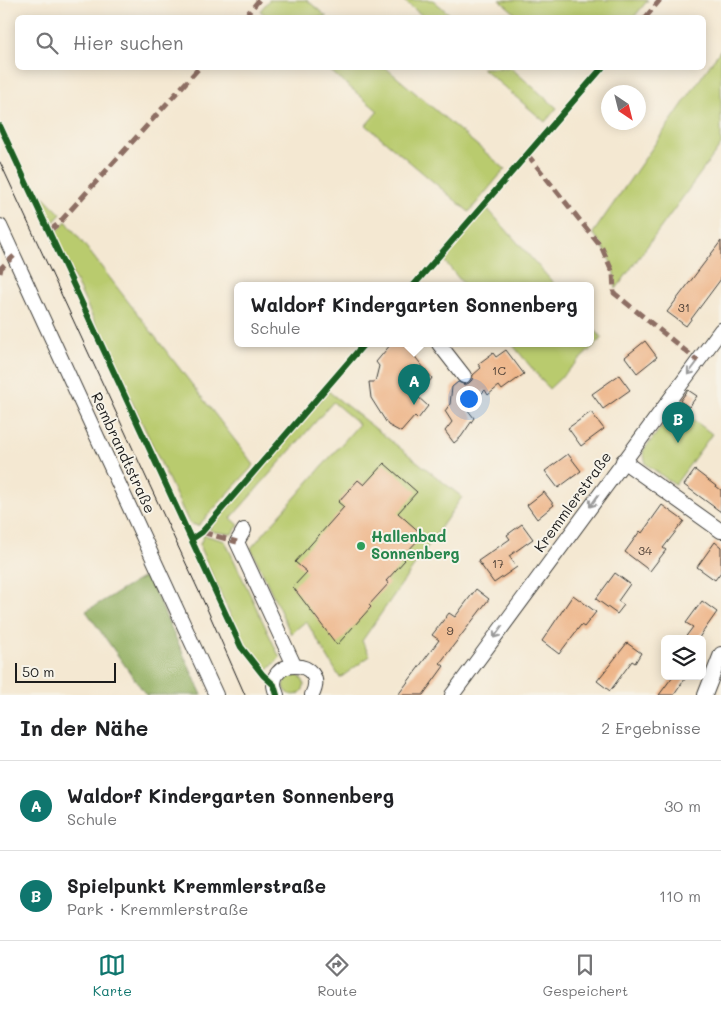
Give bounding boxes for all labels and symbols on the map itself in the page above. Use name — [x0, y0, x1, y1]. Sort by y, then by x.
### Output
north arrow — [601, 85, 646, 130]
house number: 31 — [678, 299, 690, 315]
house number: 1C — [492, 362, 506, 378]
one-way arrow — [687, 362, 697, 376]
pin: A — [398, 364, 430, 405]
your location — [456, 386, 482, 412]
street label: Rembrandtstraße — [87, 389, 161, 516]
pin: B — [662, 402, 694, 443]
street label: Kremmlerstraße — [529, 447, 616, 556]
one-way arrow — [589, 494, 599, 508]
place label: Hallenbad Sonnenberg — [371, 526, 460, 563]
marker: Hallenbad Sonnenberg — [355, 540, 367, 552]
house number: 34 — [638, 542, 652, 558]
house number: 17 — [492, 555, 504, 571]
house number: 9 — [446, 622, 454, 638]
one-way arrow — [493, 625, 503, 639]
scale bar — [15, 660, 116, 683]

